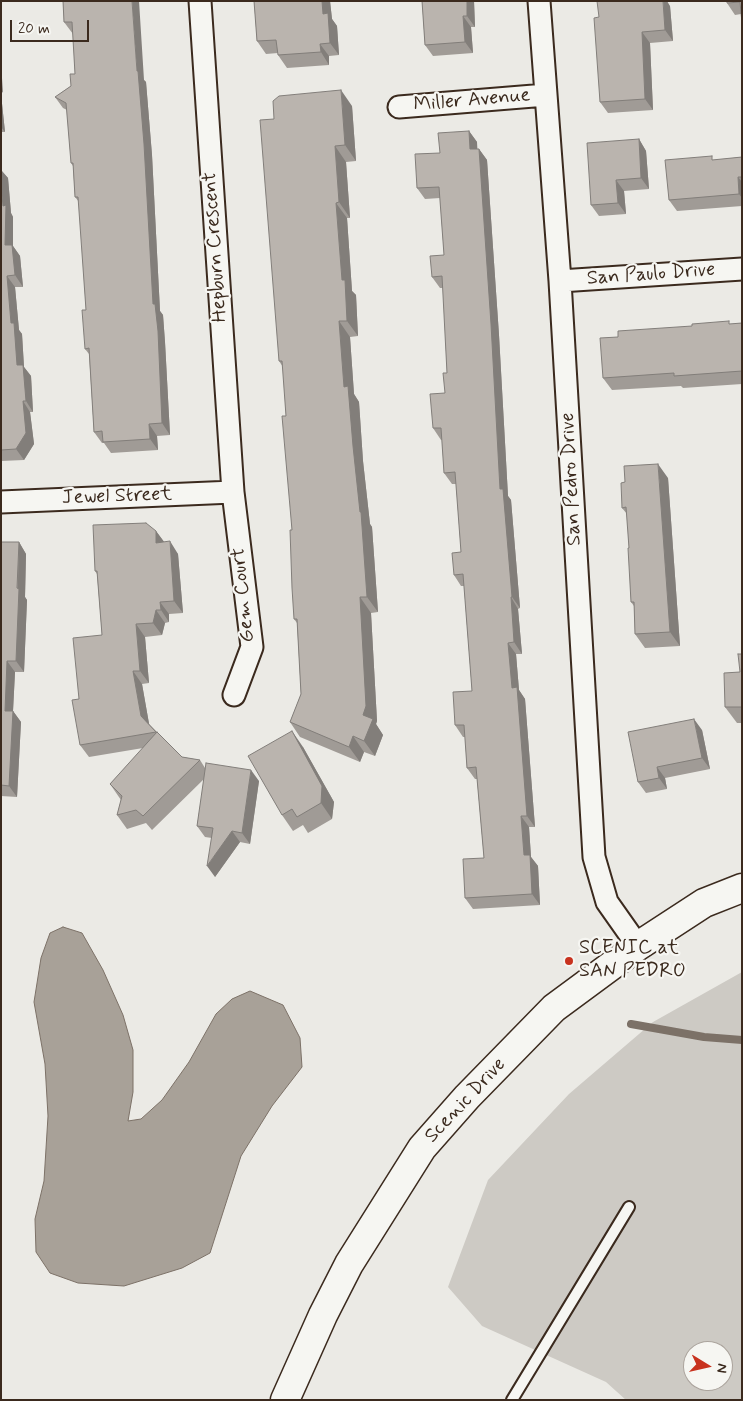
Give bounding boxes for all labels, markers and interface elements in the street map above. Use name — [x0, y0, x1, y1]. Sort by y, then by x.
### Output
scale bar — [12, 10, 91, 42]
text: 20 m — [18, 19, 50, 39]
street label: Miller Avenue — [413, 84, 531, 118]
street label: Hepburn Crescent — [199, 171, 233, 323]
street label: San Paulo Drive — [586, 259, 716, 291]
street label: San Pedro Drive — [557, 412, 587, 546]
street label: Jewel Street — [62, 483, 172, 511]
street label: Gem Court — [227, 546, 261, 644]
place label: SCENIC at SAN PEDRO — [579, 937, 686, 984]
marker: SCENIC at SAN PEDRO — [563, 955, 575, 967]
street label: Scenic Drive — [420, 1053, 512, 1149]
north arrow — [683, 1341, 733, 1391]
text: N — [712, 1362, 731, 1374]

